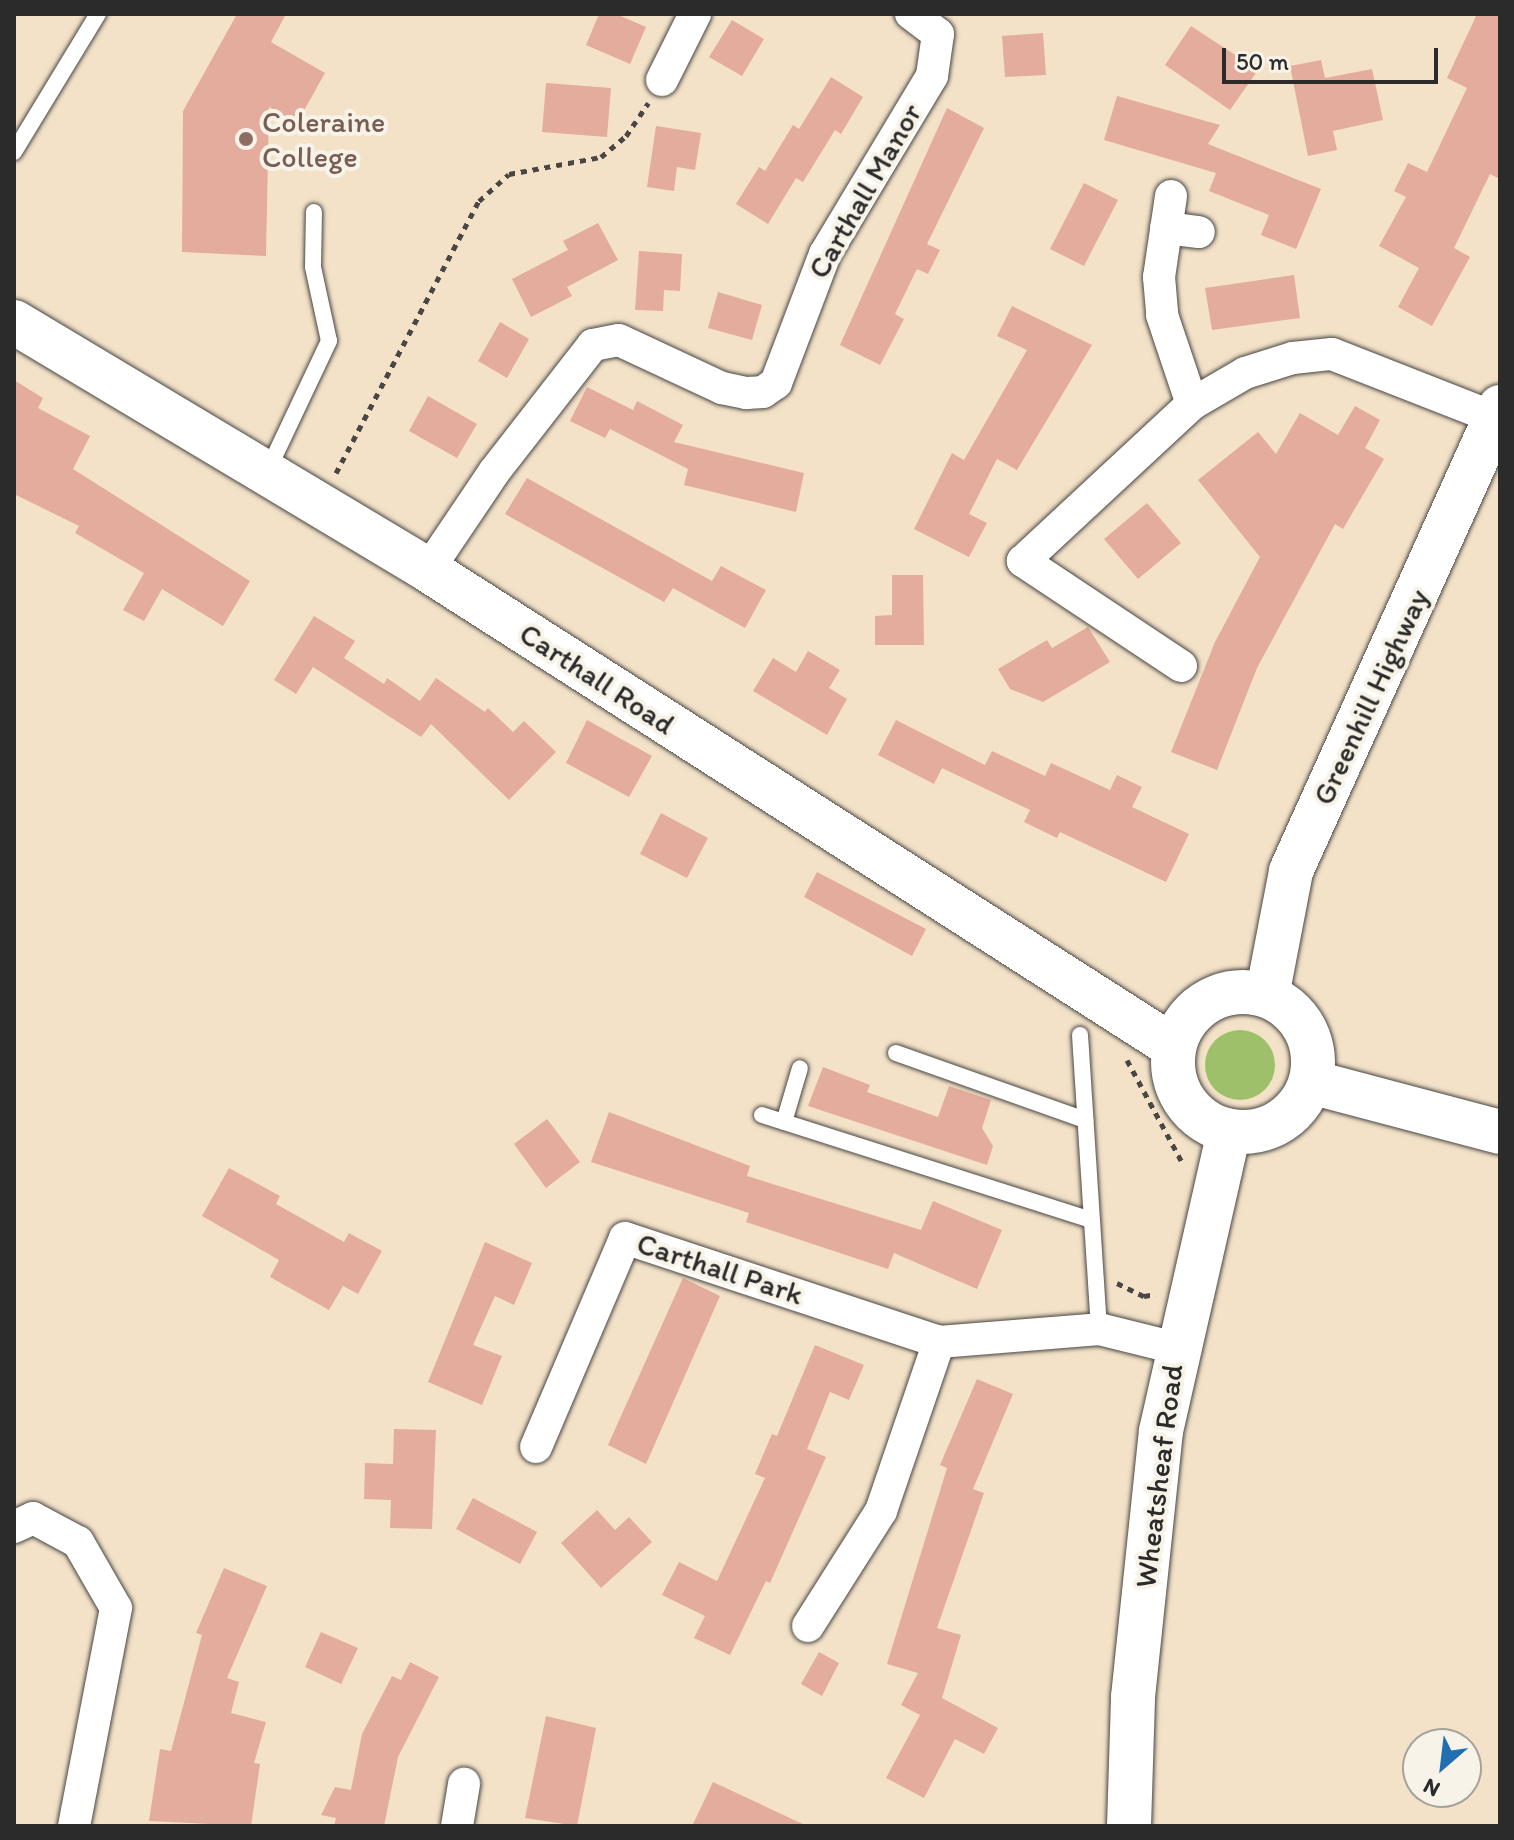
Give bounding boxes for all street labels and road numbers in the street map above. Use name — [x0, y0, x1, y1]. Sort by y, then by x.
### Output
street label: Carthall Manor — [801, 97, 929, 285]
street label: Greenhill Highway — [1305, 584, 1437, 810]
street label: Carthall Road — [513, 616, 681, 742]
street label: Carthall Park — [633, 1225, 807, 1313]
street label: Wheatsheaf Road — [1127, 1362, 1191, 1590]

